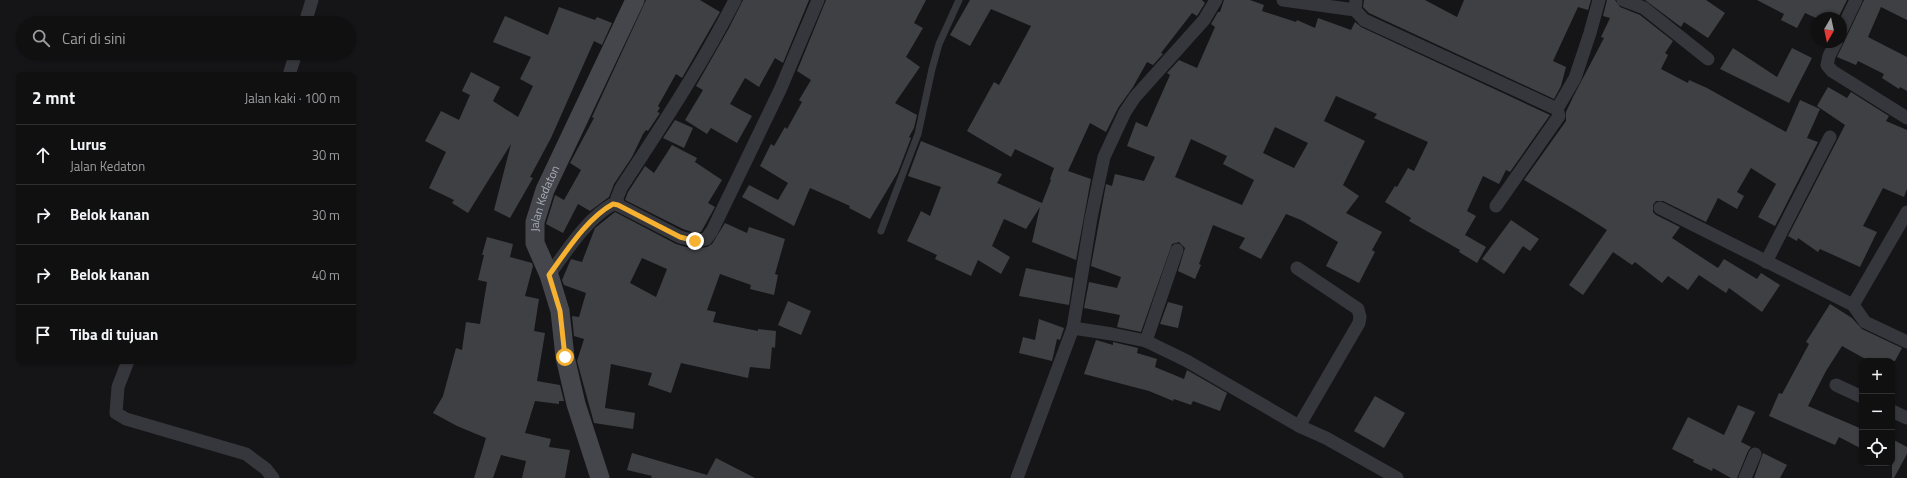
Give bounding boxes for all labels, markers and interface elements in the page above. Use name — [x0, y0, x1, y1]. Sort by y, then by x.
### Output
north arrow — [1811, 12, 1847, 48]
search box — [16, 16, 356, 60]
icon: search — [30, 27, 52, 49]
text: Cari di sini — [62, 27, 126, 50]
text: 2 mnt — [32, 85, 75, 111]
text: Jalan kaki · 100 m — [244, 88, 340, 108]
text: Lurus — [70, 133, 106, 156]
icon: ahead — [32, 144, 54, 166]
text: 30 m — [312, 145, 340, 165]
text: Jalan Kedaton — [70, 156, 145, 176]
street label: Jalan Kedaton — [525, 162, 564, 232]
text: Belok kanan — [70, 203, 150, 226]
icon: right — [32, 204, 54, 226]
text: 30 m — [312, 205, 340, 225]
route end — [686, 232, 704, 250]
text: Belok kanan — [70, 263, 150, 286]
icon: right — [32, 264, 54, 286]
text: 40 m — [312, 265, 340, 285]
text: Tiba di tujuan — [70, 323, 158, 346]
icon: arrive — [32, 324, 54, 346]
route start — [556, 348, 574, 366]
map controls — [1859, 358, 1895, 466]
button: + — [1859, 358, 1895, 394]
button: − — [1859, 394, 1895, 430]
button: locate — [1859, 430, 1895, 466]

